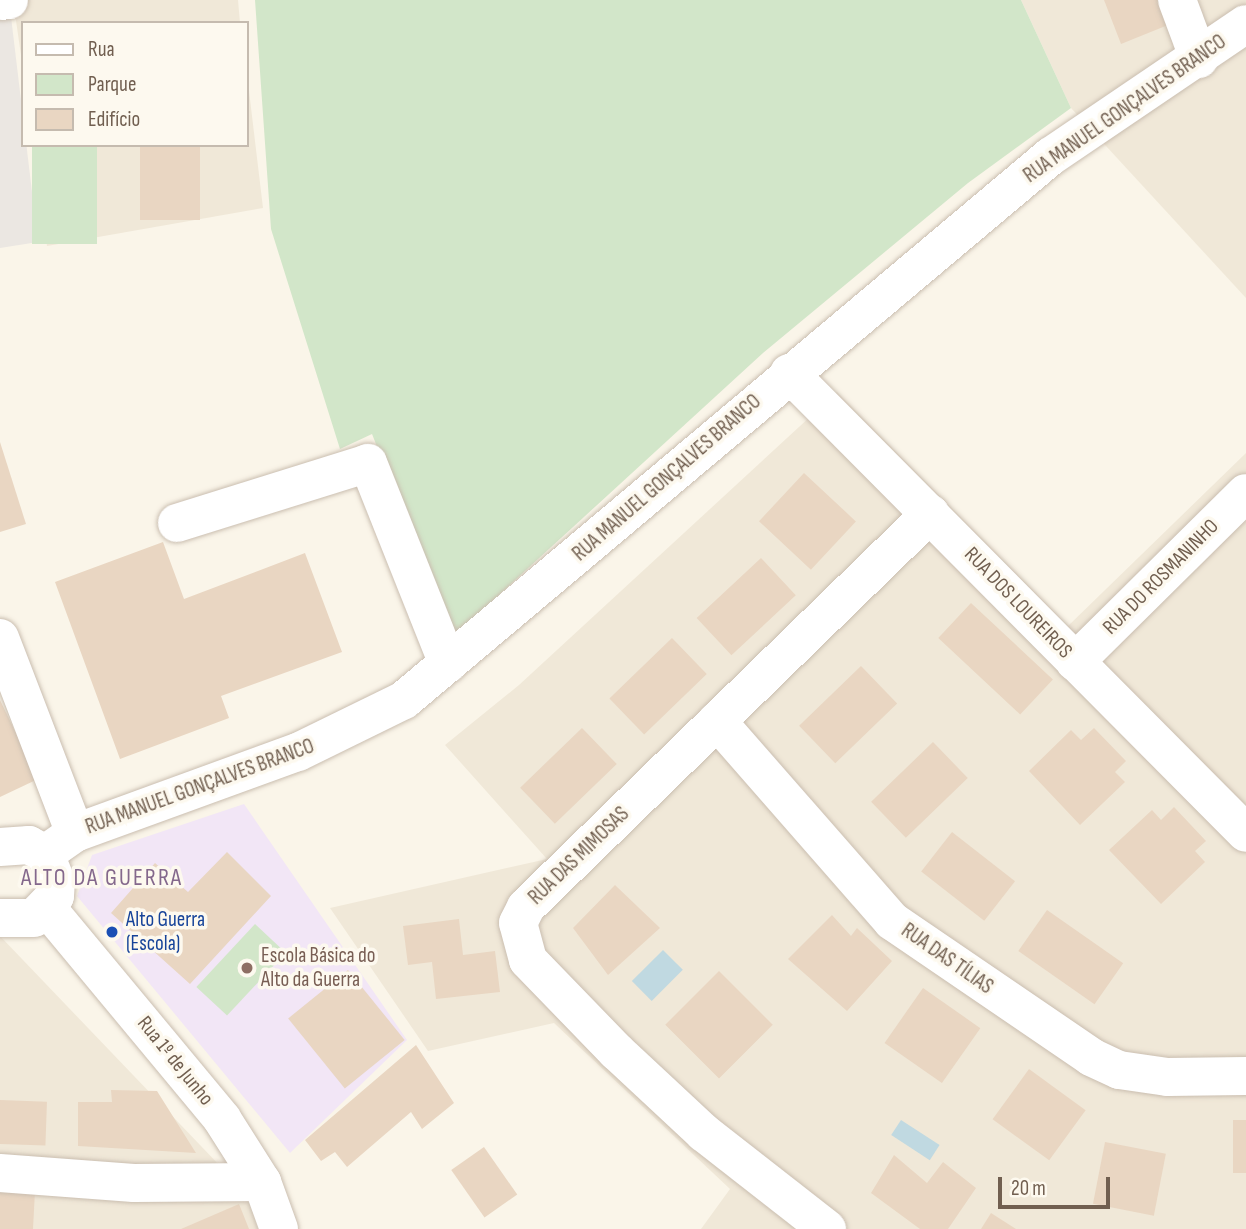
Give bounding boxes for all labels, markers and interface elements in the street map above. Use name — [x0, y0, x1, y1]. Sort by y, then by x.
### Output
legend — [21, 21, 248, 147]
street label: RUA MANUEL GONÇALVES BRANCO — [1019, 29, 1231, 189]
text: Rua — [88, 37, 115, 62]
text: Parque — [88, 72, 136, 97]
text: Edifício — [88, 107, 140, 132]
street label: RUA MANUEL GONÇALVES BRANCO — [568, 389, 766, 567]
street label: RUA DO ROSMANINHO — [1098, 514, 1224, 640]
street label: RUA DOS LOUREIROS — [959, 542, 1077, 664]
street label: RUA MANUEL GONÇALVES BRANCO — [82, 734, 318, 840]
street label: RUA DAS MIMOSAS — [524, 802, 634, 910]
district label: ALTO DA GUERRA — [23, 864, 181, 892]
place label: Alto Guerra (Escola) — [126, 907, 205, 957]
street label: RUA DAS TÍLIAS — [896, 918, 998, 1000]
marker: Alto Guerra (Escola) — [104, 924, 120, 940]
place label: Escola Básica do Alto da Guerra — [261, 943, 376, 993]
marker: Escola Básica do Alto da Guerra — [239, 960, 255, 976]
street label: Rua 1º de Junho — [131, 1011, 219, 1111]
scale bar — [1001, 1162, 1113, 1206]
text: 20 m — [1011, 1176, 1046, 1201]

